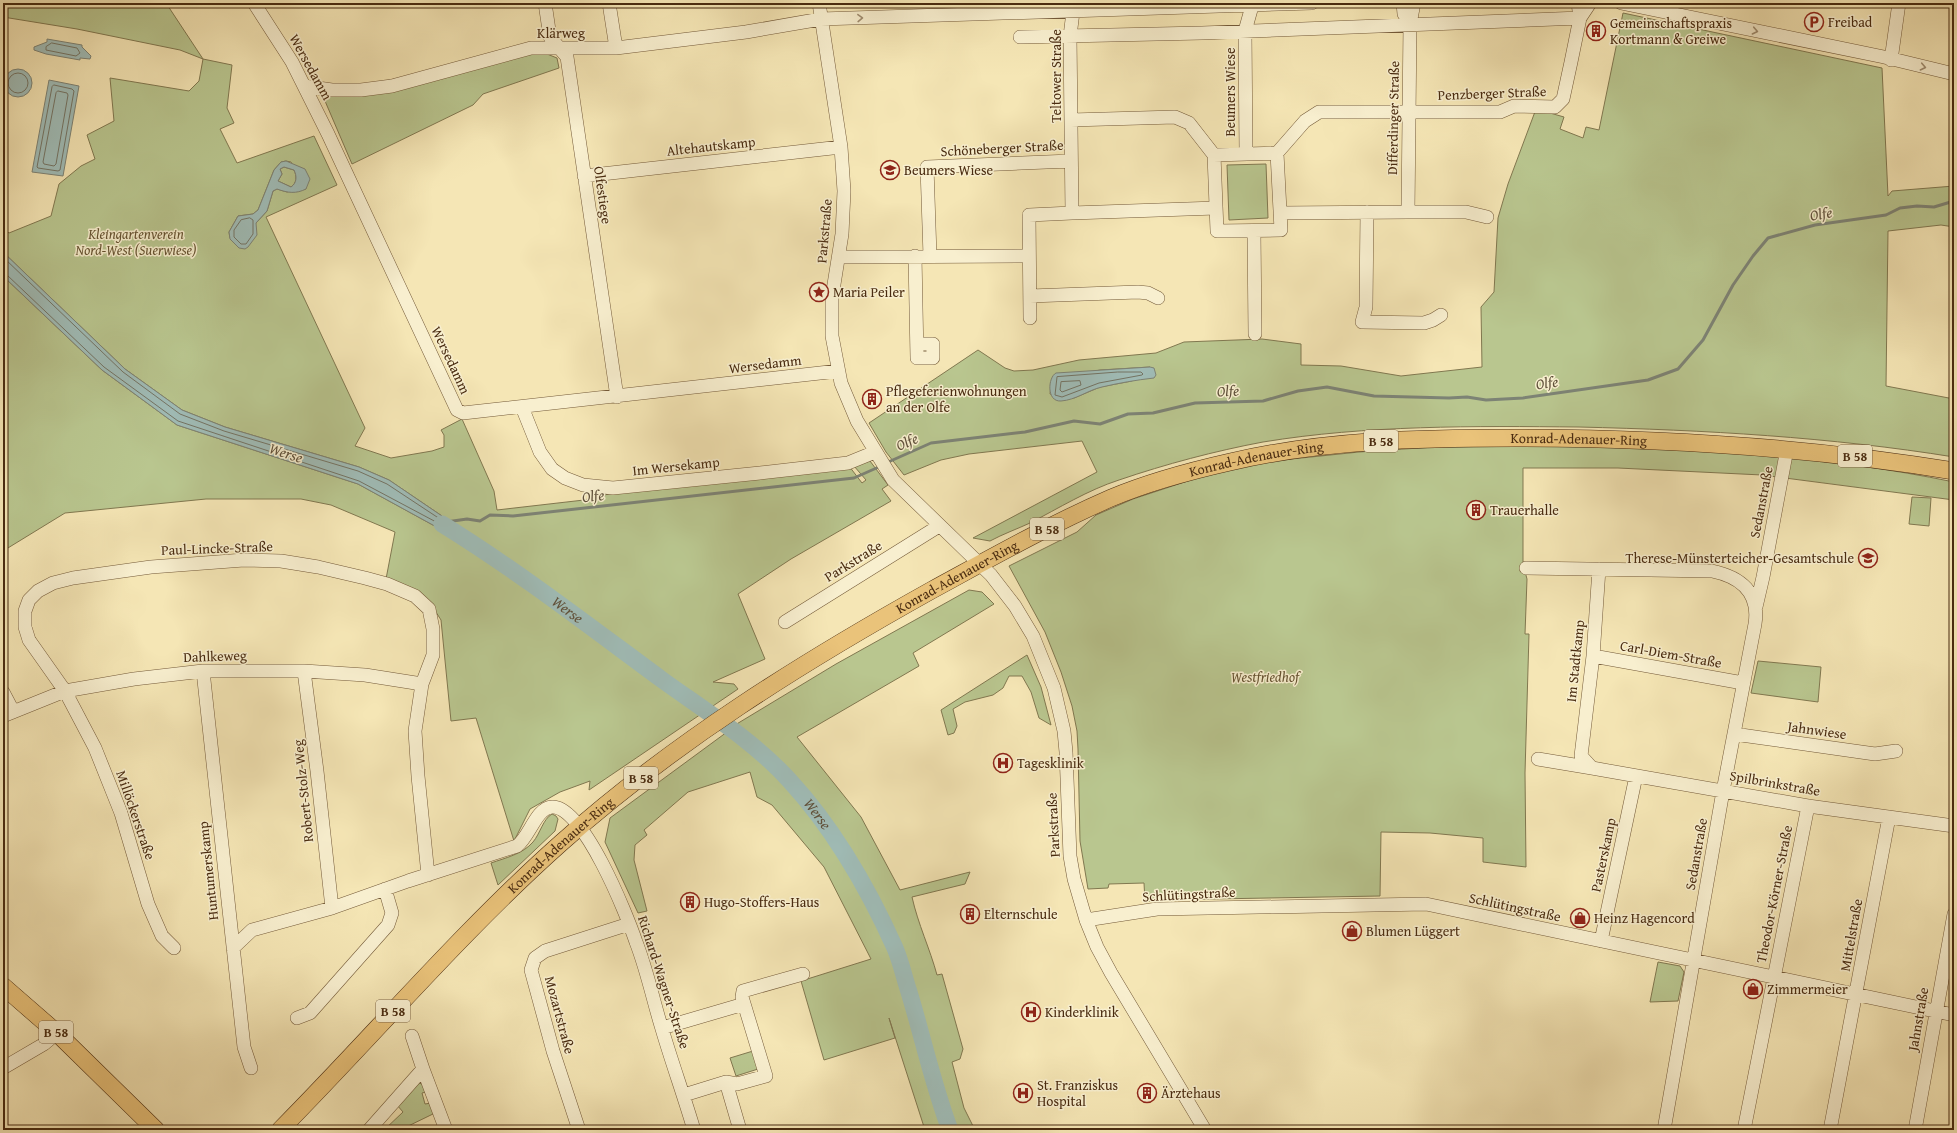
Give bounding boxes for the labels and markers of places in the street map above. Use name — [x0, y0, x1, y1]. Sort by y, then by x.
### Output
parking icon: Freibad — [1803, 11, 1825, 33]
place label: Freibad — [1828, 12, 1873, 32]
place label: Gemeinschaftspraxis Kortmann & Greiwe — [1610, 13, 1732, 49]
building icon: Gemeinschaftspraxis Kortmann & Greiwe — [1585, 20, 1607, 42]
school or university icon: Beumers Wiese — [879, 159, 901, 181]
place label: Beumers Wiese — [904, 160, 993, 180]
place icon: Maria Peiler — [808, 281, 830, 303]
place label: Maria Peiler — [833, 282, 905, 302]
place label: Pflegeferienwohnungen an der Olfe — [886, 381, 1027, 417]
building icon: Pflegeferienwohnungen an der Olfe — [861, 388, 883, 410]
building icon: Trauerhalle — [1465, 499, 1487, 521]
place label: Trauerhalle — [1490, 500, 1559, 520]
school or university icon: Therese-Münsterteicher-Gesamtschule — [1857, 547, 1879, 569]
place label: Therese-Münsterteicher-Gesamtschule — [1626, 548, 1854, 568]
hospital icon: Tagesklinik — [992, 752, 1014, 774]
place label: Tagesklinik — [1017, 753, 1085, 773]
building icon: Hugo-Stoffers-Haus — [679, 891, 701, 913]
place label: Hugo-Stoffers-Haus — [704, 892, 819, 912]
building icon: Elternschule — [959, 903, 981, 925]
place label: Elternschule — [984, 904, 1058, 924]
shop icon: Heinz Hagencord — [1569, 907, 1591, 929]
place label: Heinz Hagencord — [1594, 908, 1695, 928]
shop icon: Blumen Lüggert — [1341, 920, 1363, 942]
place label: Blumen Lüggert — [1366, 921, 1460, 941]
shop icon: Zimmermeier — [1742, 978, 1764, 1000]
place label: Zimmermeier — [1767, 979, 1848, 999]
hospital icon: Kinderklinik — [1020, 1001, 1042, 1023]
place label: Kinderklinik — [1045, 1002, 1120, 1022]
place label: St. Franziskus Hospital — [1037, 1075, 1118, 1111]
hospital icon: St. Franziskus Hospital — [1012, 1082, 1034, 1104]
building icon: Ärztehaus — [1136, 1082, 1158, 1104]
place label: Ärztehaus — [1161, 1083, 1221, 1103]

